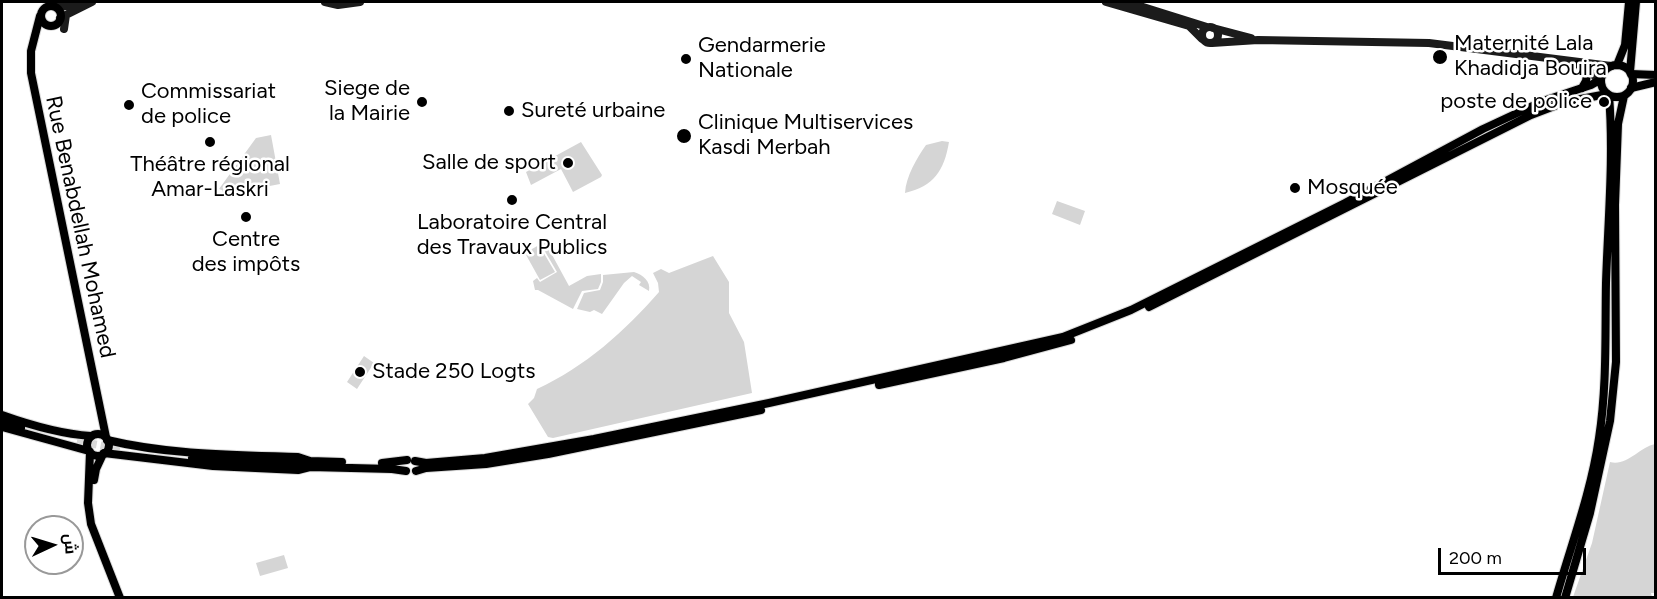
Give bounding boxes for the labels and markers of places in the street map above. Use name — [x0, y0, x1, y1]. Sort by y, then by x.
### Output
place label: Maternité Lala Khadidja Bouira — [1454, 31, 1607, 82]
place label: Gendarmerie Nationale — [698, 33, 826, 84]
marker: Maternité Lala Khadidja Bouira — [1431, 48, 1449, 66]
marker: Gendarmerie Nationale — [679, 52, 693, 66]
place label: Siege de la Mairie — [324, 76, 410, 128]
place label: Commissariat de police — [141, 79, 276, 130]
place label: poste de police — [1440, 89, 1592, 115]
marker: Siege de la Mairie — [415, 95, 429, 109]
marker: poste de police — [1597, 95, 1611, 109]
marker: Commissariat de police — [122, 98, 136, 112]
place label: Sureté urbaine — [521, 98, 665, 124]
marker: Sureté urbaine — [502, 104, 516, 118]
place label: Clinique Multiservices Kasdi Merbah — [698, 110, 913, 162]
marker: Clinique Multiservices Kasdi Merbah — [675, 127, 693, 145]
marker: Théâtre régional Amar-Laskri — [203, 135, 217, 149]
place label: Salle de sport — [422, 150, 556, 176]
place label: Théâtre régional Amar-Laskri — [130, 152, 290, 204]
marker: Salle de sport — [561, 156, 575, 170]
place label: Mosquée — [1307, 175, 1398, 201]
marker: Mosquée — [1288, 181, 1302, 195]
marker: Laboratoire Central des Travaux Publics — [505, 193, 519, 207]
marker: Centre des impôts — [239, 210, 253, 224]
place label: Laboratoire Central des Travaux Publics — [417, 210, 607, 262]
place label: Centre des impôts — [192, 227, 300, 278]
place label: Stade 250 Logts — [372, 359, 535, 385]
marker: Stade 250 Logts — [353, 365, 367, 379]

